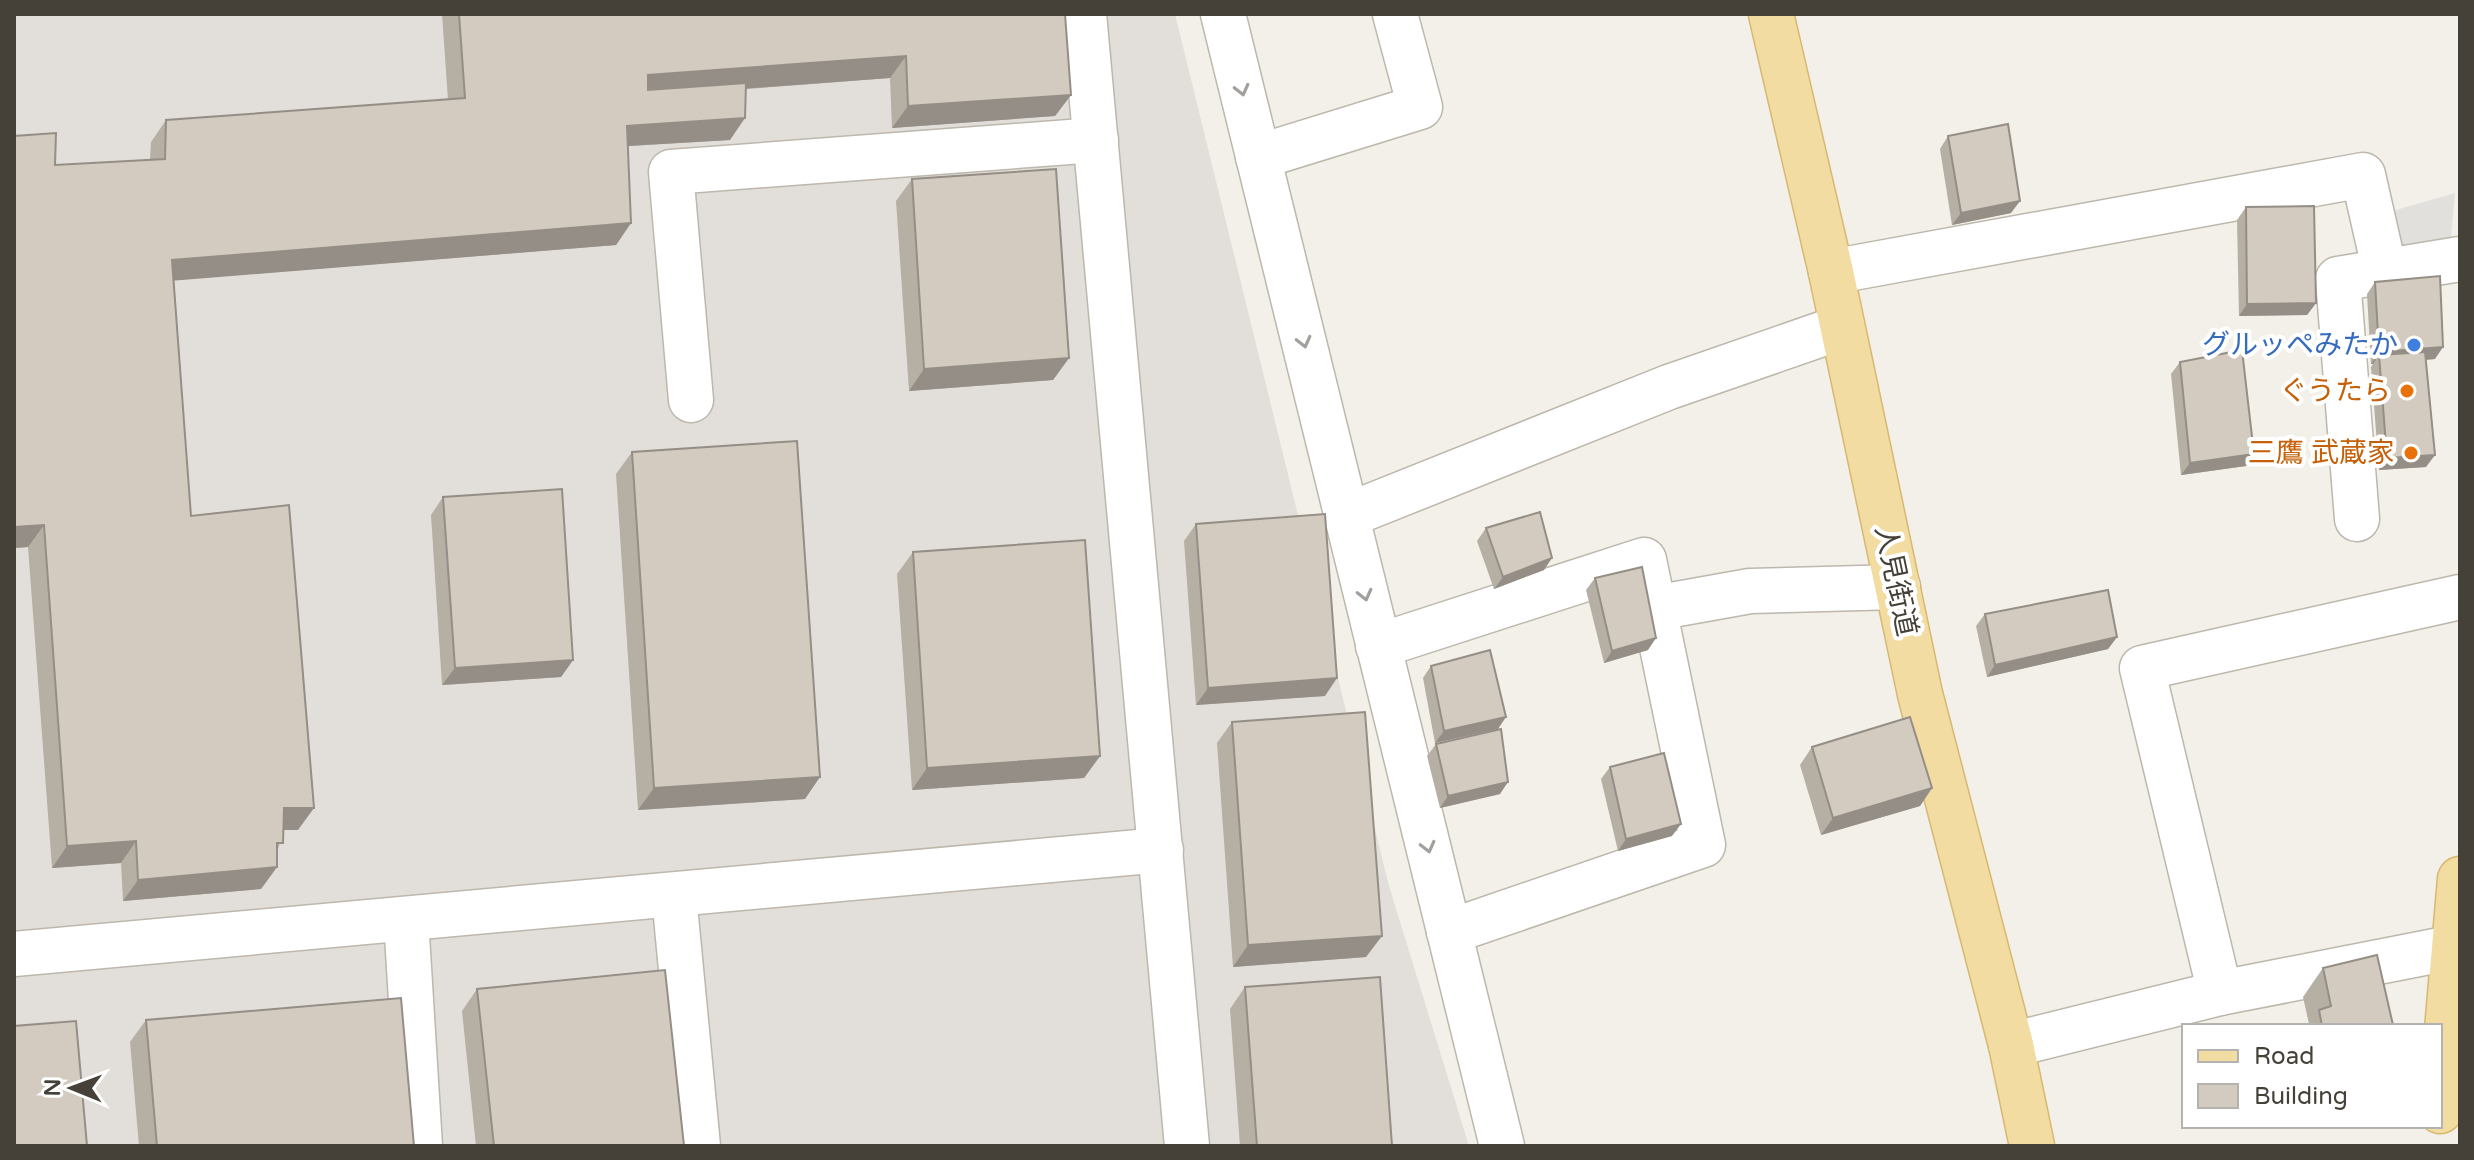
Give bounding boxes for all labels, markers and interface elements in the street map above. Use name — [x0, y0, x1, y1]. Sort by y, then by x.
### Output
one-way arrow — [1232, 82, 1249, 96]
place label: グルッペみたか — [2202, 328, 2398, 362]
one-way arrow — [1294, 335, 1311, 349]
marker: グルッペみたか — [2405, 336, 2423, 354]
place label: ぐうたら — [2280, 374, 2391, 408]
marker: ぐうたら — [2398, 382, 2416, 400]
place label: 三鷹 武蔵家 — [2248, 436, 2395, 470]
marker: 三鷹 武蔵家 — [2402, 444, 2420, 462]
street label: 人見街道 — [1868, 523, 1924, 639]
one-way arrow — [1356, 587, 1373, 601]
one-way arrow — [1418, 840, 1435, 854]
legend — [2182, 1024, 2442, 1128]
text: Road — [2254, 1042, 2314, 1071]
north arrow — [32, 1048, 112, 1128]
text: N — [40, 1079, 66, 1097]
text: Building — [2254, 1082, 2348, 1111]

